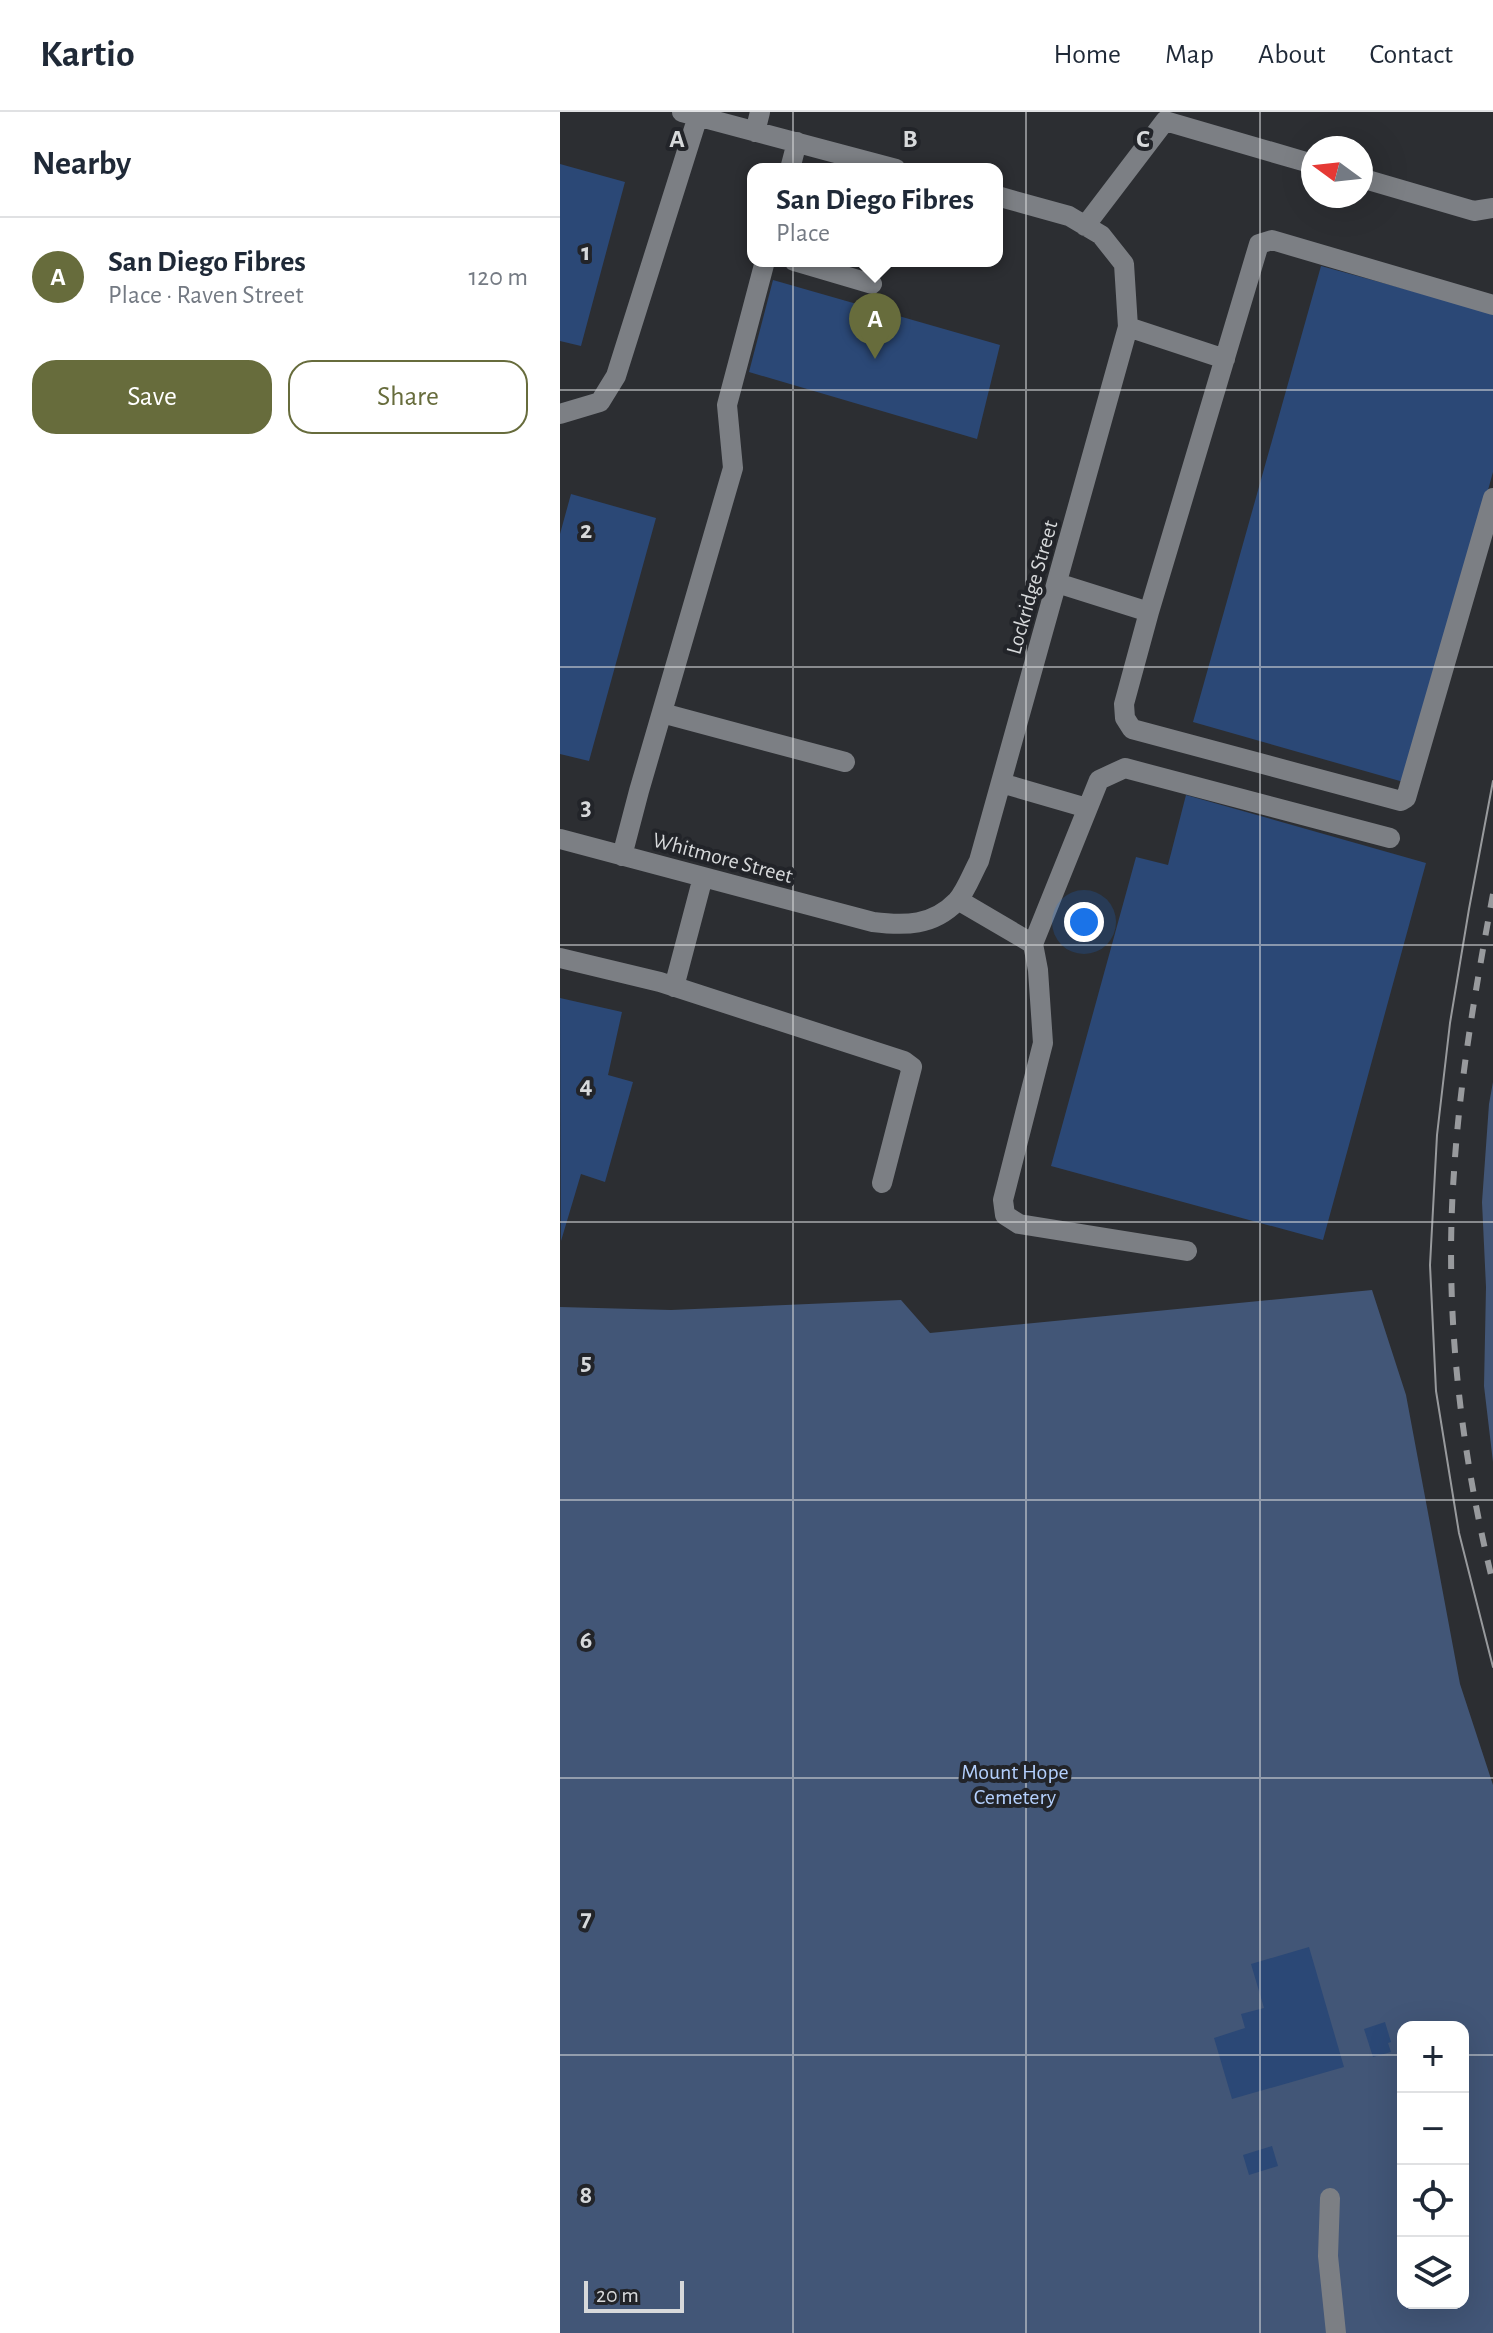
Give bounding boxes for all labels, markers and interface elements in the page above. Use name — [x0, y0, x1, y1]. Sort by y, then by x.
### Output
text: Kartio — [40, 36, 135, 74]
text: Home — [1054, 41, 1121, 69]
text: Map — [1165, 41, 1214, 69]
text: About — [1258, 41, 1326, 69]
text: Contact — [1370, 41, 1453, 69]
text: A — [669, 126, 685, 152]
text: B — [902, 126, 918, 152]
text: C — [1136, 126, 1150, 152]
north arrow — [1301, 136, 1373, 208]
text: Nearby — [32, 147, 131, 181]
popup — [747, 163, 1003, 267]
text: San Diego Fibres — [776, 185, 974, 215]
text: Place — [776, 220, 830, 246]
text: 1 — [581, 239, 591, 265]
text: San Diego Fibres — [108, 247, 306, 277]
text: A — [50, 264, 66, 290]
text: 120 m — [468, 264, 528, 290]
text: Place · Raven Street — [108, 282, 304, 308]
pin: A — [849, 293, 901, 359]
button: Save — [32, 360, 272, 434]
button: Share — [288, 360, 528, 434]
text: 2 — [580, 517, 592, 543]
street label: Lockridge Street — [1002, 518, 1062, 657]
text: 3 — [580, 794, 592, 820]
street label: Whitmore Street — [650, 829, 795, 887]
your location — [1064, 902, 1104, 942]
text: 4 — [579, 1072, 593, 1098]
text: 5 — [580, 1349, 592, 1375]
text: 6 — [580, 1627, 592, 1653]
park label: Mount Hope Cemetery — [961, 1761, 1069, 1808]
text: 7 — [580, 1905, 592, 1931]
map controls — [1397, 2021, 1469, 2309]
button: + — [1397, 2021, 1469, 2093]
button: − — [1397, 2093, 1469, 2165]
button: locate — [1397, 2165, 1469, 2237]
text: 8 — [580, 2182, 592, 2208]
button: layers — [1397, 2237, 1469, 2309]
scale bar — [584, 2277, 684, 2313]
text: 20 m — [596, 2284, 639, 2306]

